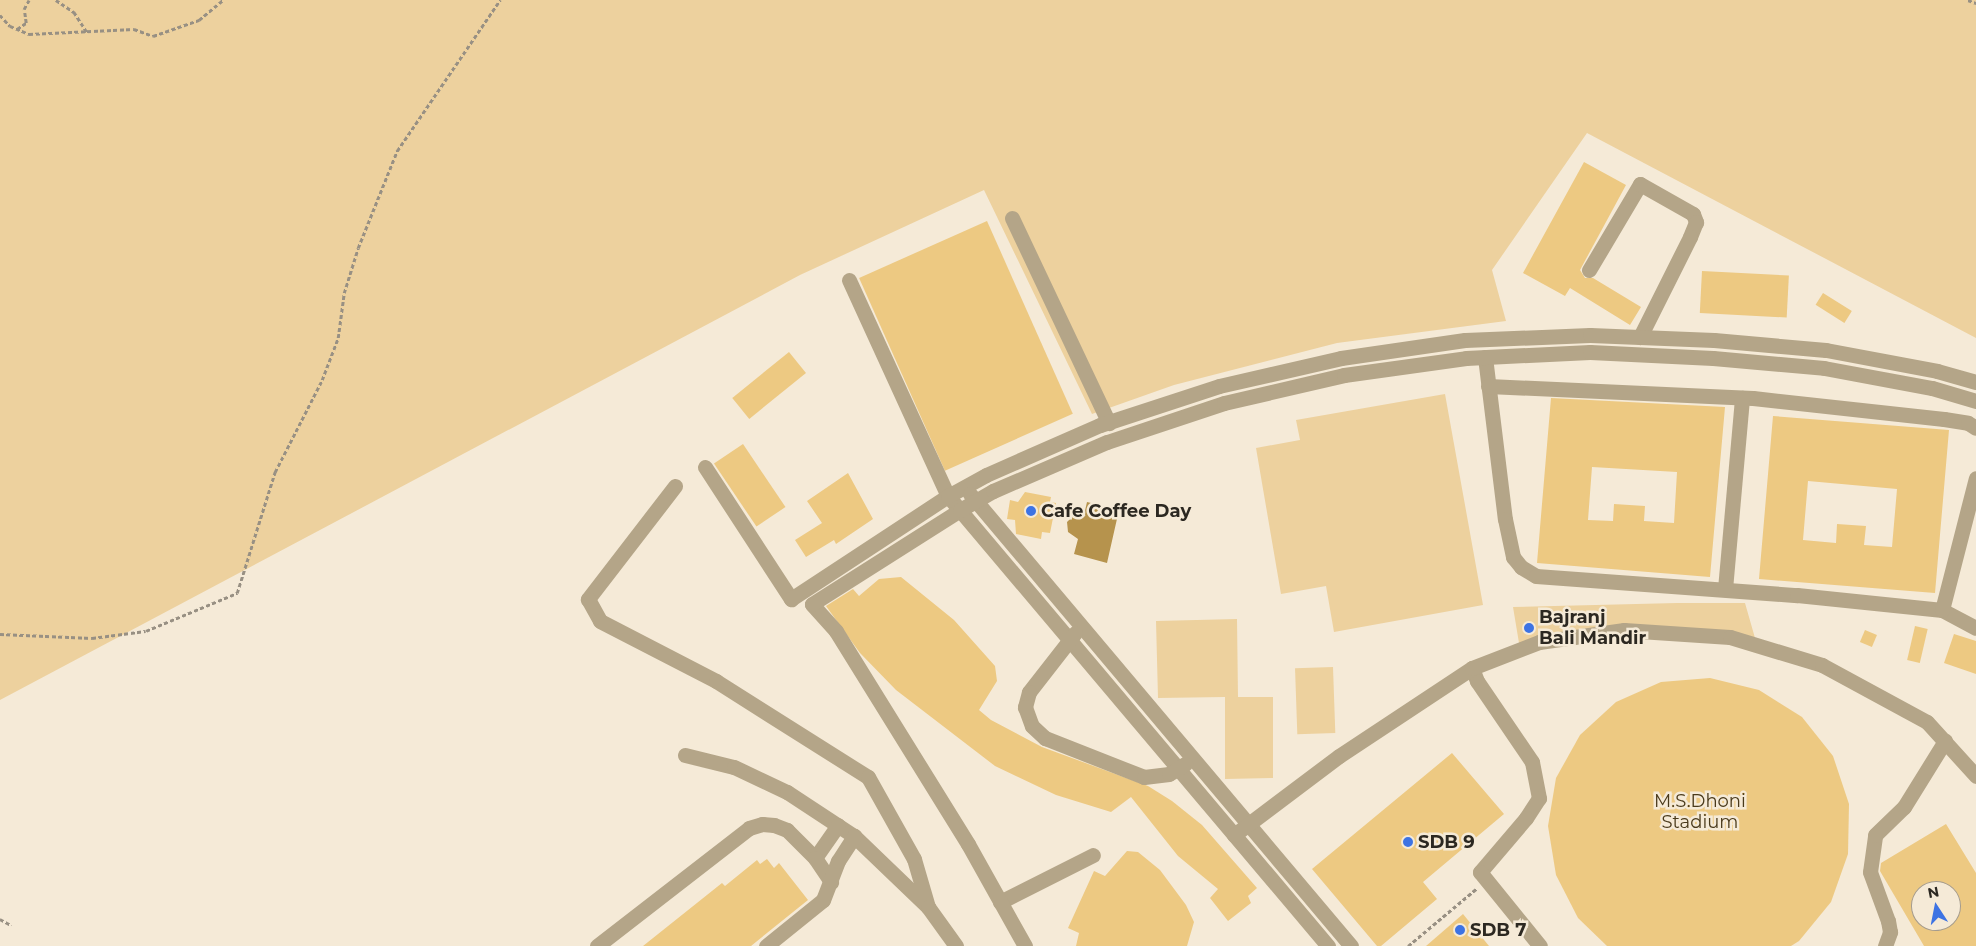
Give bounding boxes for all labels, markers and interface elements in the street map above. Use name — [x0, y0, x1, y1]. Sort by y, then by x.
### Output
place label: Cafe Coffee Day — [1041, 500, 1191, 522]
marker: Cafe Coffee Day — [1025, 505, 1037, 517]
place label: Bajranj Bali Mandir — [1539, 607, 1646, 650]
marker: Bajranj Bali Mandir — [1523, 622, 1535, 634]
park label: M.S.Dhoni Stadium — [1654, 791, 1746, 834]
place label: SDB 9 — [1418, 831, 1475, 853]
marker: SDB 9 — [1402, 836, 1414, 848]
north arrow — [1911, 881, 1961, 931]
text: N — [1926, 882, 1941, 902]
place label: SDB 7 — [1470, 919, 1526, 941]
marker: SDB 7 — [1454, 924, 1466, 936]

